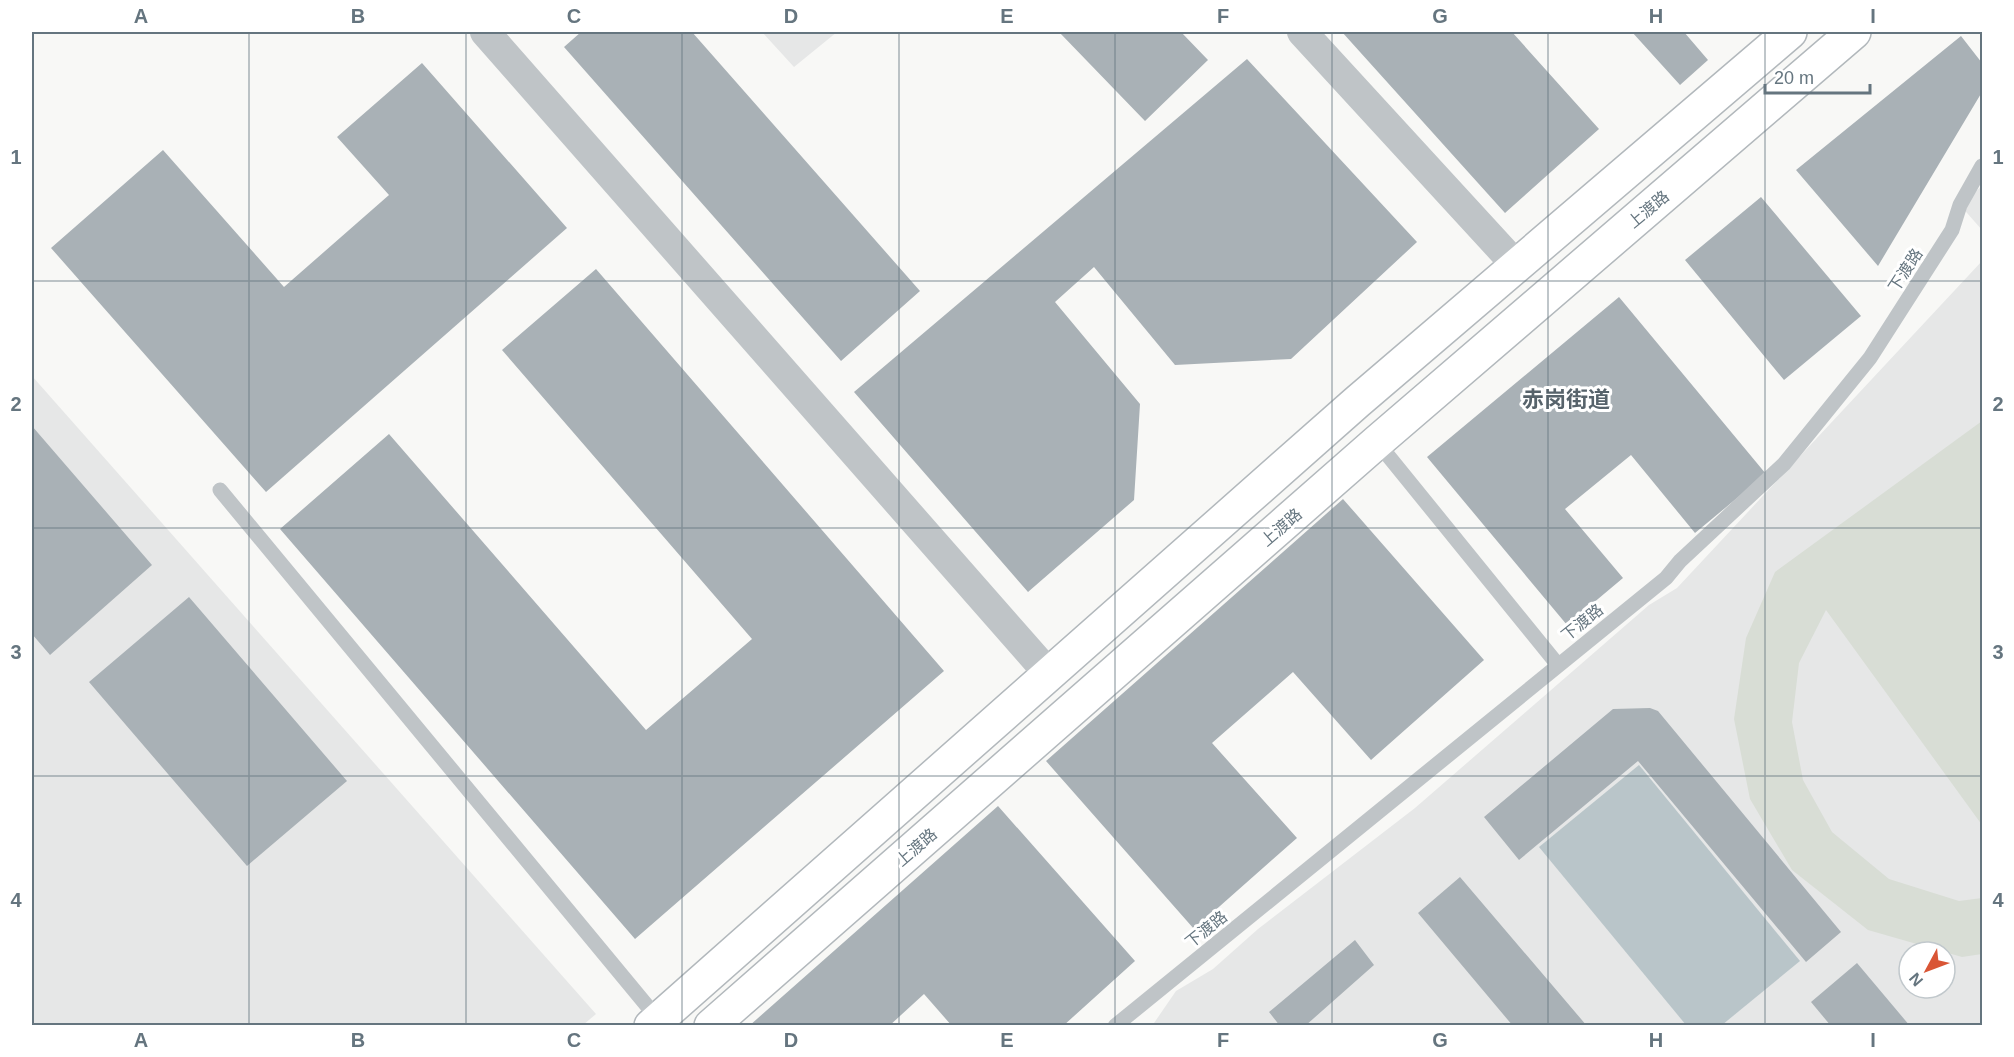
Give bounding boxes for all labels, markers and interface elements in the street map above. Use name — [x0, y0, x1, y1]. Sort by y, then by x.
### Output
text: A — [134, 5, 148, 27]
text: B — [351, 5, 365, 27]
text: C — [567, 5, 581, 27]
text: D — [784, 5, 798, 27]
text: E — [1000, 5, 1014, 27]
text: F — [1217, 5, 1229, 27]
text: G — [1432, 5, 1448, 27]
text: H — [1649, 5, 1663, 27]
text: I — [1870, 5, 1876, 27]
scale bar — [1765, 57, 1870, 95]
text: 20 m — [1774, 68, 1814, 88]
text: 1 — [10, 146, 22, 168]
text: 1 — [1992, 146, 2004, 168]
street label: 上渡路 — [1624, 187, 1672, 231]
street label: 下渡路 — [1885, 246, 1926, 295]
district label: 赤岗街道 — [1522, 387, 1610, 412]
text: 2 — [10, 393, 22, 415]
text: 2 — [1992, 393, 2004, 415]
street label: 上渡路 — [1258, 505, 1305, 550]
street label: 下渡路 — [1558, 601, 1606, 644]
text: 3 — [10, 641, 22, 663]
text: 3 — [1992, 641, 2004, 663]
street label: 上渡路 — [893, 825, 940, 870]
text: 4 — [10, 889, 22, 911]
text: 4 — [1992, 889, 2004, 911]
street label: 下渡路 — [1182, 908, 1230, 951]
north arrow — [1897, 940, 1957, 1000]
text: N — [1906, 970, 1926, 989]
text: A — [134, 1029, 148, 1051]
text: B — [351, 1029, 365, 1051]
text: C — [567, 1029, 581, 1051]
text: D — [784, 1029, 798, 1051]
text: E — [1000, 1029, 1014, 1051]
text: F — [1217, 1029, 1229, 1051]
text: G — [1432, 1029, 1448, 1051]
text: H — [1649, 1029, 1663, 1051]
text: I — [1870, 1029, 1876, 1051]

